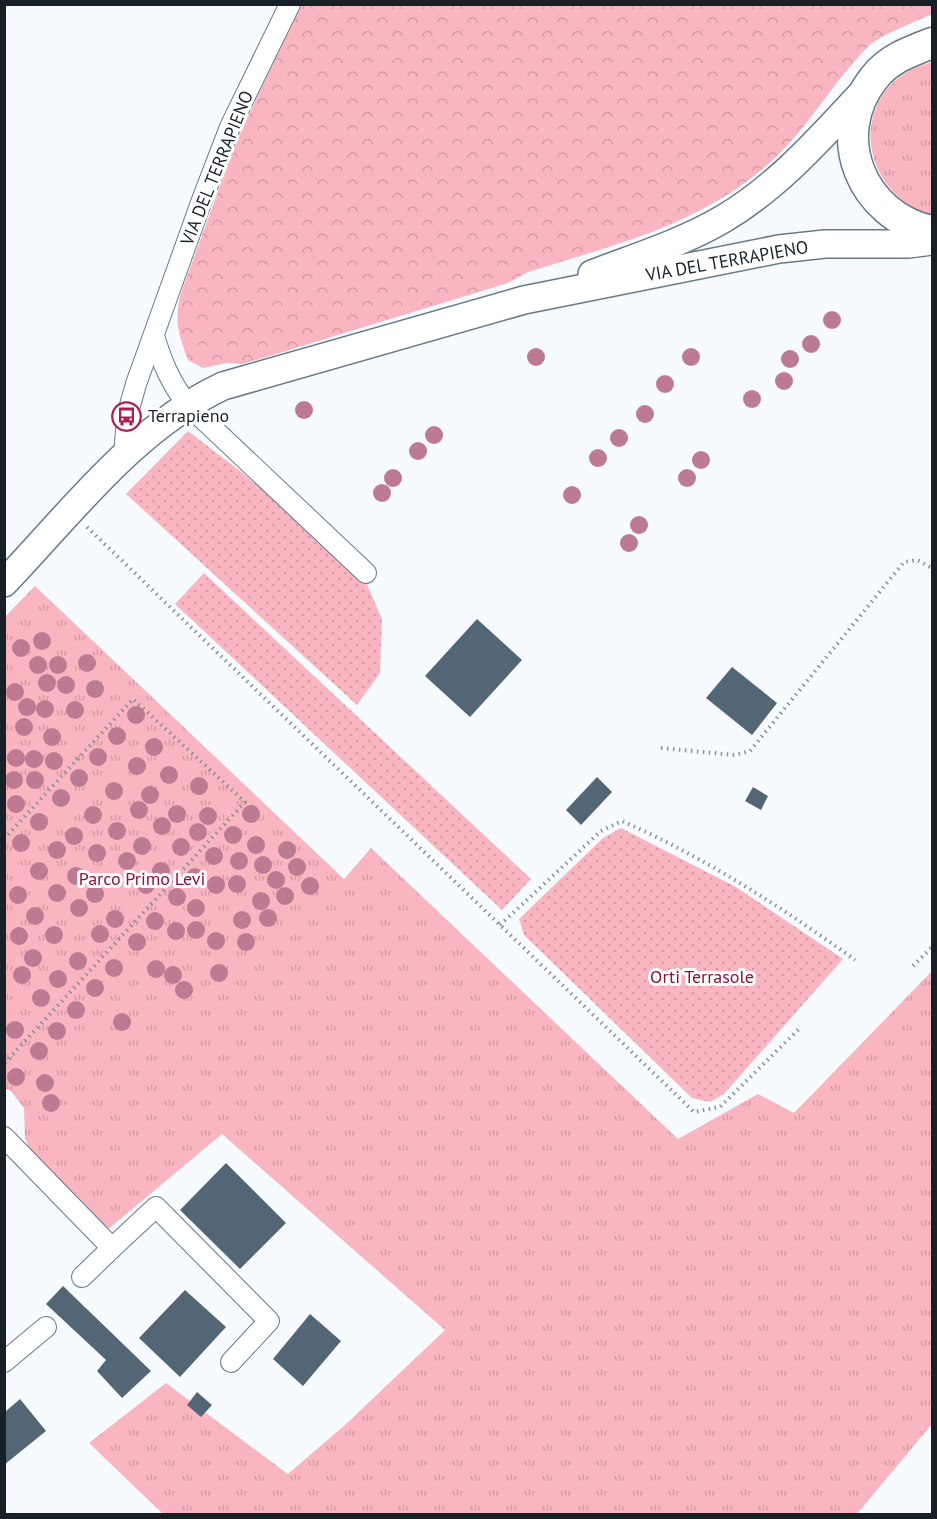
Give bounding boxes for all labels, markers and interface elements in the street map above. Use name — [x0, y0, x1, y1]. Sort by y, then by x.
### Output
street label: VIA DEL TERRAPIENO — [175, 87, 258, 249]
street label: VIA DEL TERRAPIENO — [643, 235, 810, 286]
bus stop icon: Terrapieno — [111, 400, 143, 432]
place label: Terrapieno — [148, 404, 229, 427]
park label: Parco Primo Levi — [79, 867, 205, 890]
park label: Orti Terrasole — [650, 965, 754, 988]

